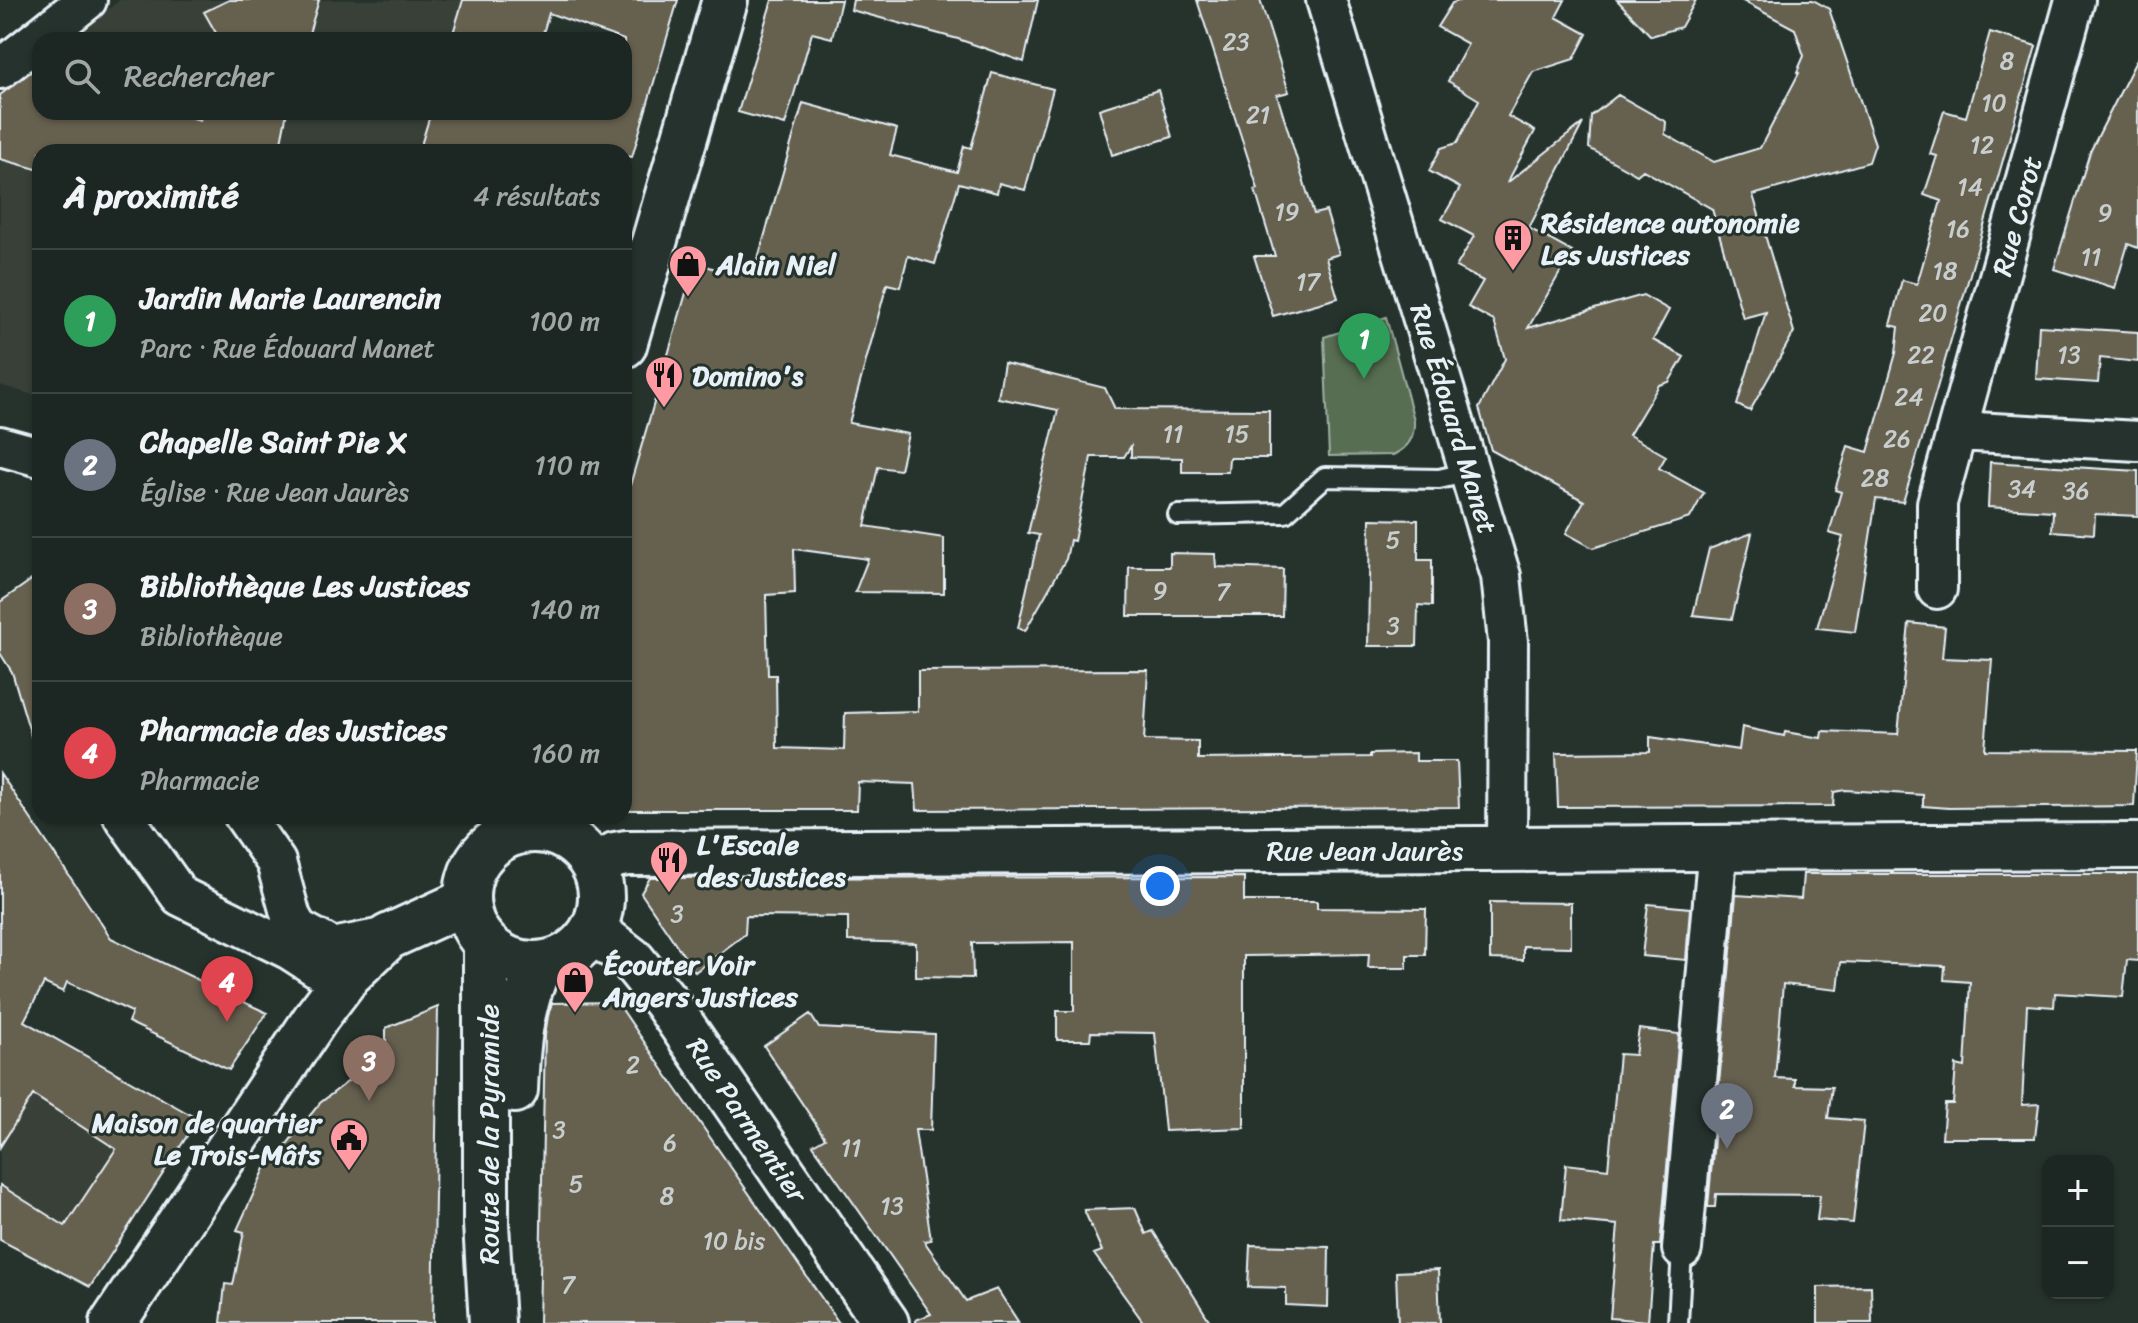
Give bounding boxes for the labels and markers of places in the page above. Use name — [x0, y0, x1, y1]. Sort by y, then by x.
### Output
place label: Résidence autonomie Les Justices — [1540, 198, 1800, 279]
building icon: Résidence autonomie Les Justices — [1492, 217, 1534, 272]
place label: Alain Niel — [715, 240, 837, 289]
shop icon: Alain Niel — [667, 243, 709, 298]
pin: 1 — [1338, 313, 1390, 379]
place label: Domino's — [692, 351, 804, 400]
restaurant icon: Domino's — [643, 354, 685, 409]
place label: L'Escale des Justices — [697, 820, 846, 901]
restaurant icon: L'Escale des Justices — [648, 839, 690, 894]
place label: Écouter Voir Angers Justices — [602, 940, 799, 1021]
pin: 4 — [201, 956, 253, 1022]
shop icon: Écouter Voir Angers Justices — [554, 959, 596, 1014]
pin: 3 — [343, 1035, 395, 1101]
pin: 2 — [1701, 1083, 1753, 1149]
place label: Maison de quartier Le Trois-Mâts — [91, 1098, 324, 1179]
public building icon: Maison de quartier Le Trois-Mâts — [328, 1117, 370, 1172]

